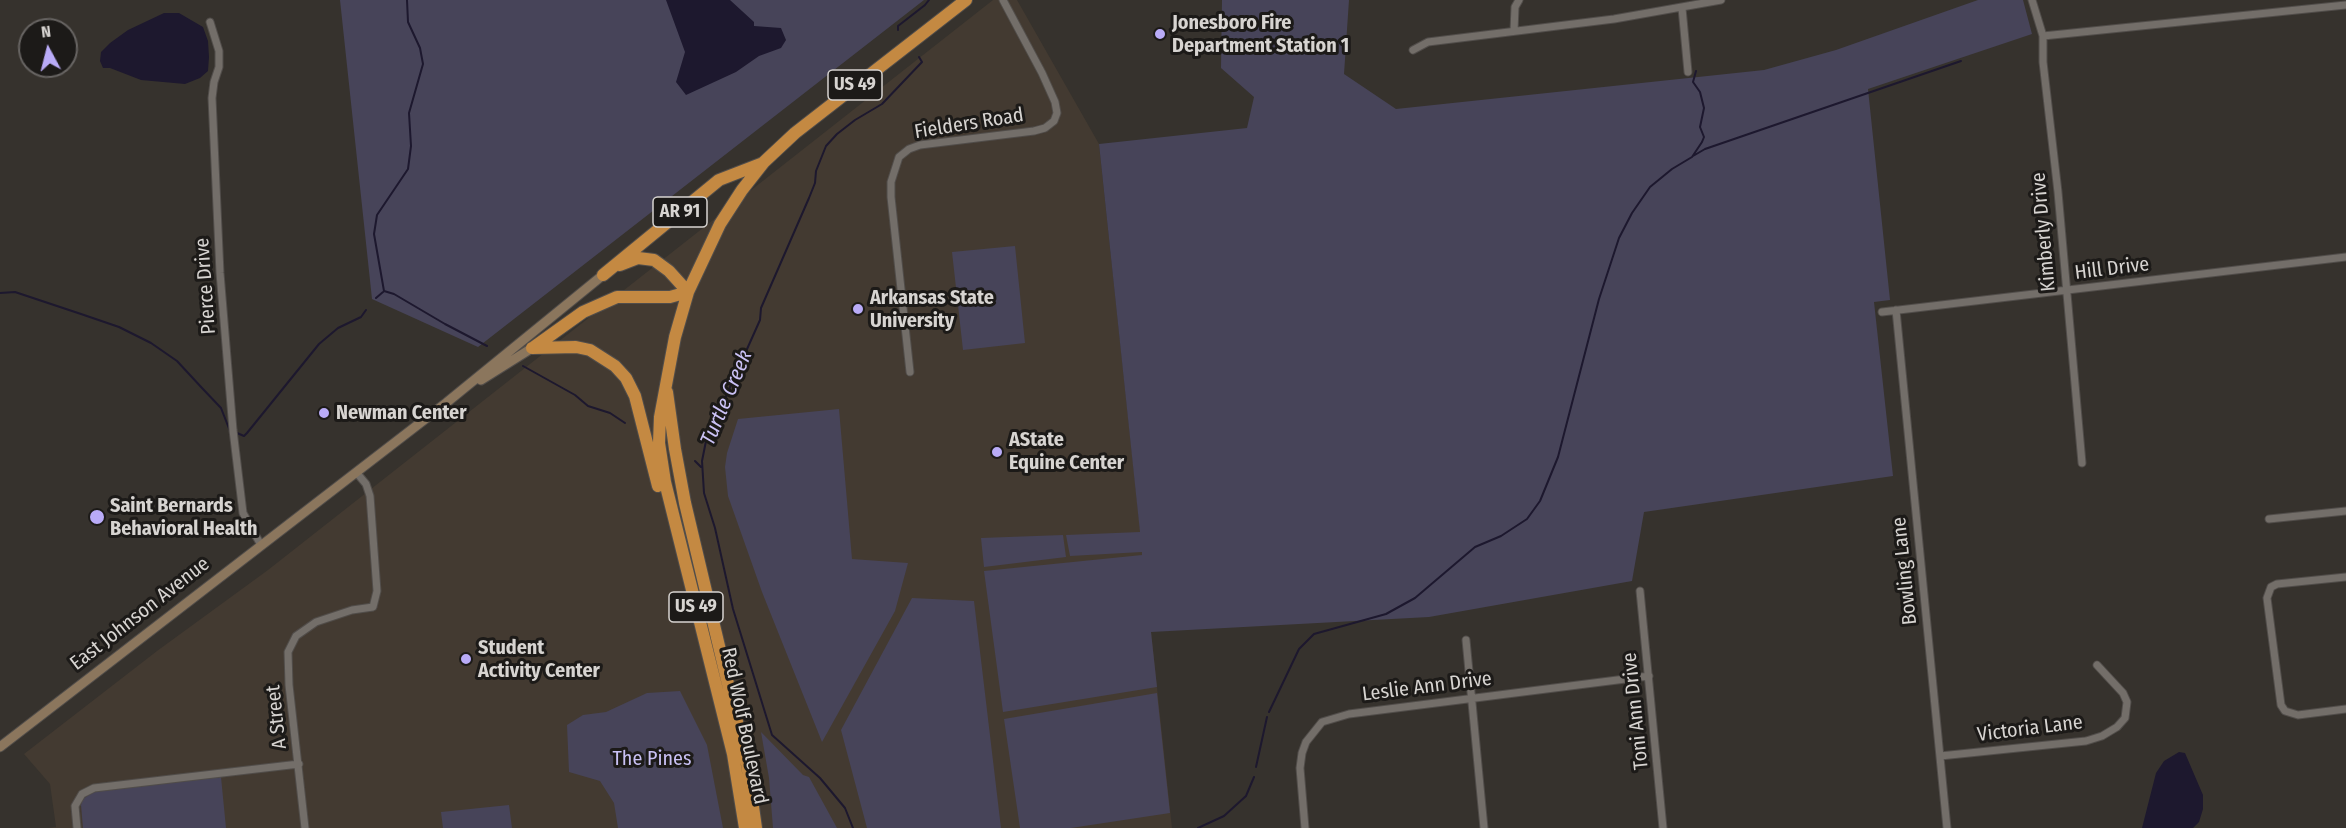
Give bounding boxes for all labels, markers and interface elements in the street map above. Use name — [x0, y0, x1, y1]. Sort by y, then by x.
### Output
place label: Jonesboro Fire Department Station 1 — [1172, 11, 1349, 58]
north arrow — [18, 18, 78, 78]
text: N — [40, 22, 52, 42]
marker: Jonesboro Fire Department Station 1 — [1153, 27, 1167, 41]
road number: US 49 — [828, 70, 882, 100]
street label: Fielders Road — [913, 104, 1025, 144]
street label: Kimberly Drive — [2027, 171, 2061, 293]
road number: AR 91 — [653, 197, 707, 227]
street label: Pierce Drive — [191, 237, 221, 335]
street label: Hill Drive — [2073, 253, 2151, 285]
place label: Arkansas State University — [870, 286, 994, 333]
marker: Arkansas State University — [851, 302, 865, 316]
water label: Turtle Creek — [696, 347, 758, 449]
place label: Newman Center — [336, 401, 467, 425]
marker: Newman Center — [317, 406, 331, 420]
place label: AState Equine Center — [1009, 428, 1124, 475]
marker: AState Equine Center — [990, 445, 1004, 459]
place label: Saint Bernards Behavioral Health — [110, 494, 258, 541]
marker: Saint Bernards Behavioral Health — [88, 508, 106, 526]
street label: Bowling Lane — [1887, 516, 1923, 626]
street label: East Johnson Avenue — [66, 552, 214, 676]
road number: US 49 — [669, 592, 723, 622]
place label: Student Activity Center — [478, 636, 600, 683]
street label: Red Wolf Boulevard — [716, 645, 772, 807]
street label: Toni Ann Drive — [1618, 651, 1654, 771]
marker: Student Activity Center — [459, 652, 473, 666]
street label: Leslie Ann Drive — [1361, 667, 1493, 707]
street label: A Street — [262, 684, 292, 750]
street label: Victoria Lane — [1976, 711, 2084, 747]
park label: The Pines — [613, 747, 691, 771]

